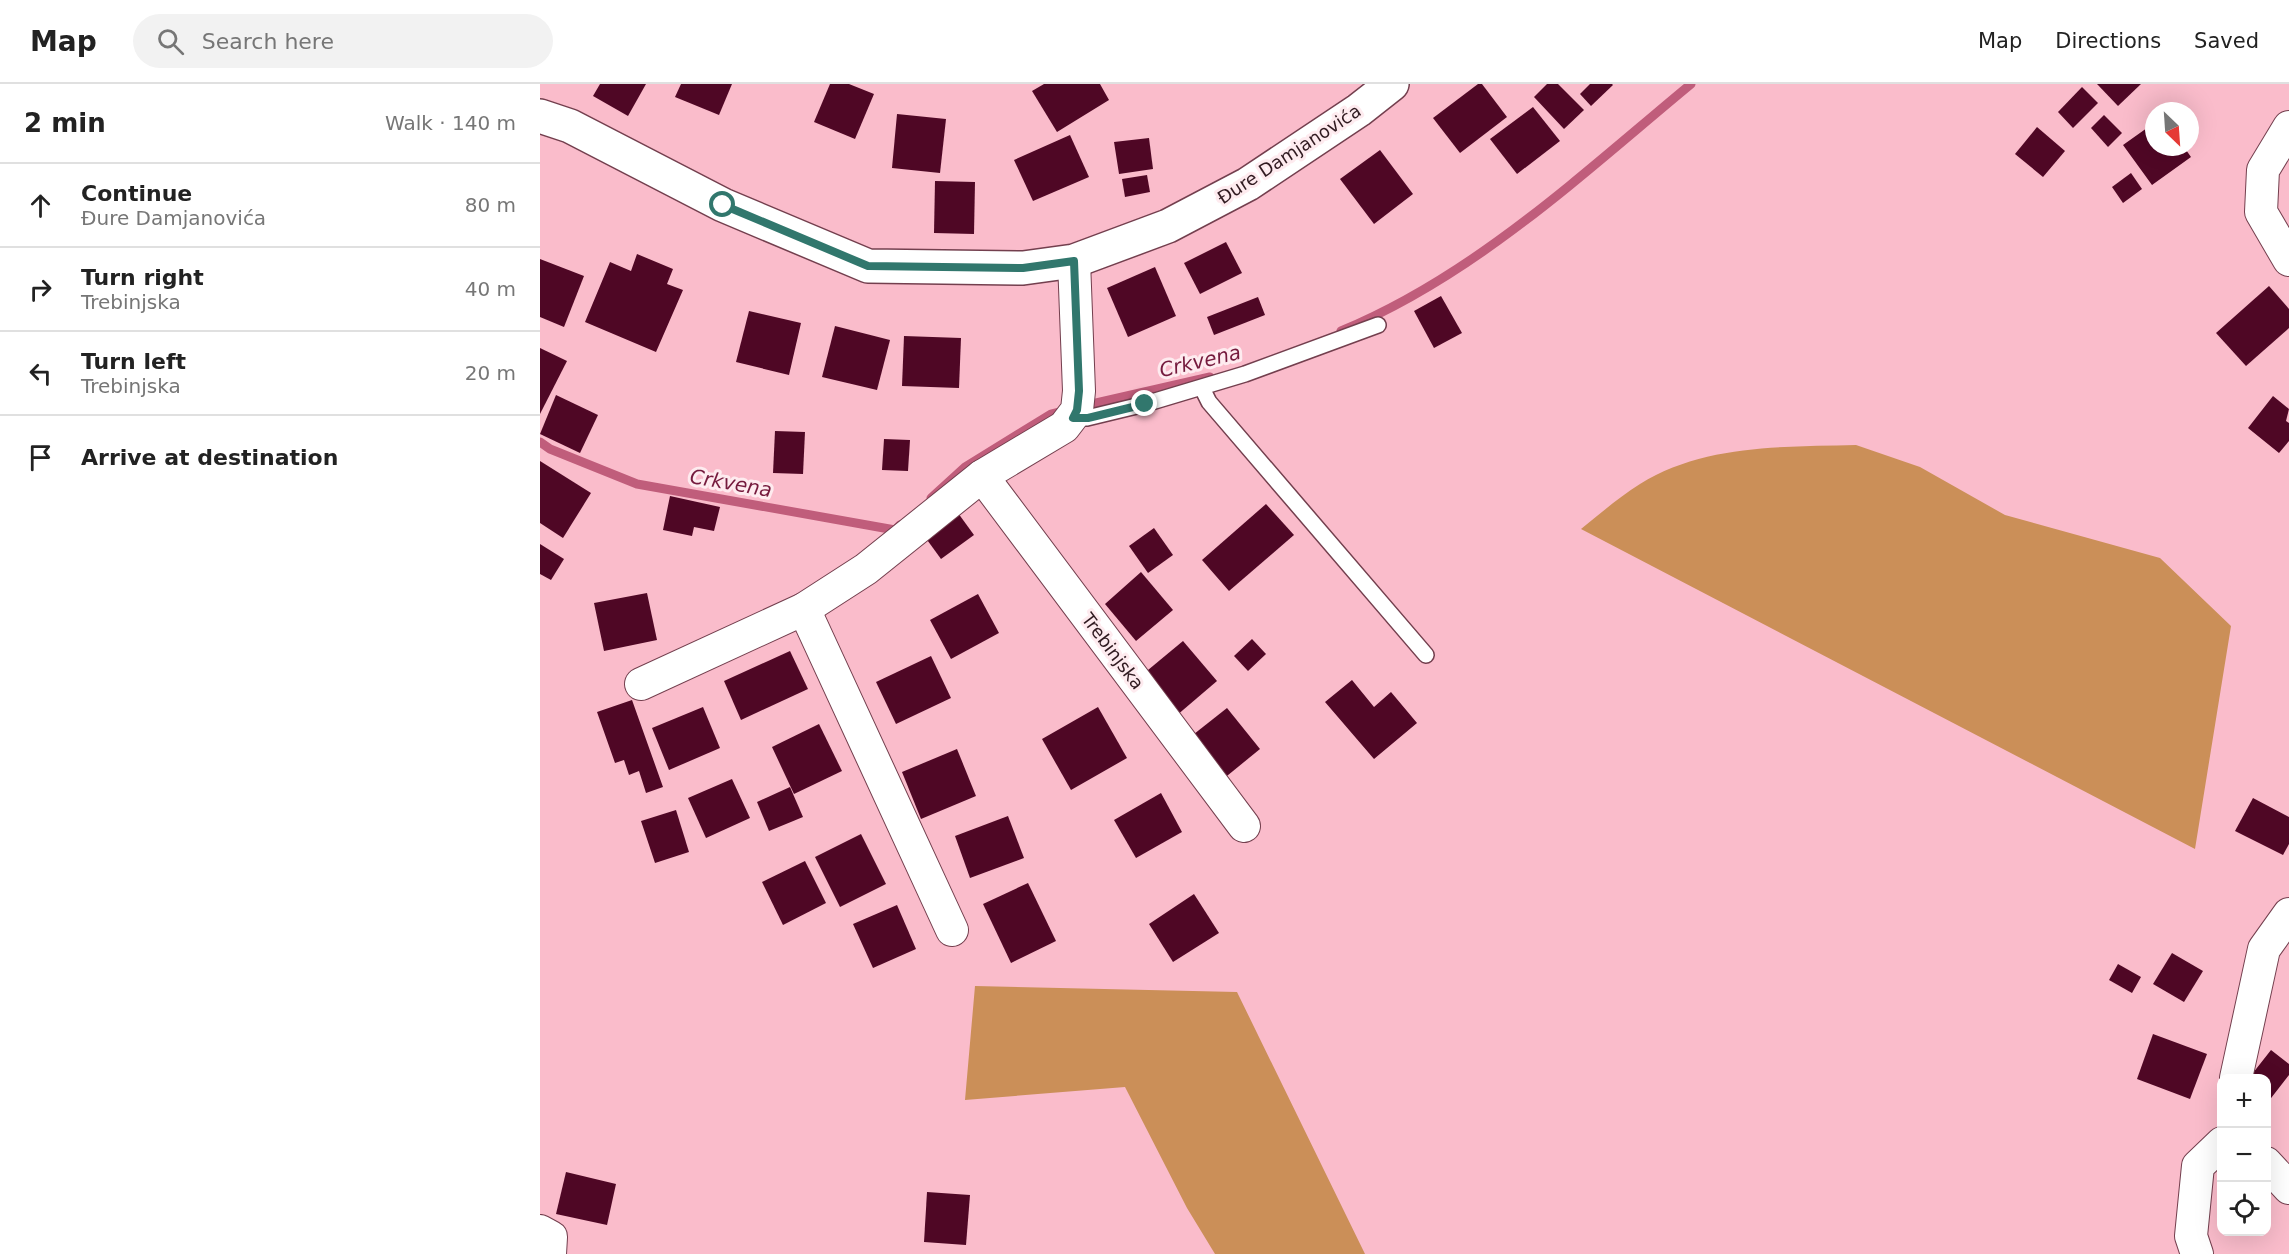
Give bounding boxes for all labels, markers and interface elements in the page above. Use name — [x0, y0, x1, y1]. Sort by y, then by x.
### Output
search box — [133, 14, 553, 68]
text: Map — [30, 25, 97, 58]
icon: search — [154, 25, 187, 58]
text: Search here — [202, 29, 334, 54]
text: Map — [1978, 29, 2022, 53]
text: Directions — [2055, 29, 2161, 53]
text: Saved — [2194, 29, 2259, 53]
street label: Đure Damjanovića — [1213, 100, 1365, 208]
north arrow — [2145, 102, 2199, 156]
text: 2 min — [24, 108, 106, 138]
text: Walk · 140 m — [385, 111, 516, 135]
text: Continue — [81, 181, 192, 206]
icon: ahead — [24, 189, 57, 222]
route start — [709, 191, 735, 217]
text: 80 m — [465, 193, 516, 217]
text: Đure Damjanovića — [81, 206, 266, 230]
text: Turn right — [81, 265, 204, 290]
icon: right — [24, 273, 57, 306]
text: 40 m — [465, 277, 516, 301]
text: Trebinjska — [81, 290, 181, 314]
water label: Crkvena — [1157, 340, 1243, 382]
text: Turn left — [81, 349, 186, 374]
icon: left — [24, 357, 57, 390]
text: 20 m — [465, 361, 516, 385]
text: Trebinjska — [81, 374, 181, 398]
route end — [1131, 390, 1157, 416]
icon: arrive — [24, 441, 57, 474]
text: Arrive at destination — [81, 445, 338, 470]
water label: Crkvena — [688, 464, 774, 502]
street label: Trebinjska — [1077, 608, 1148, 693]
map controls — [2217, 1074, 2271, 1236]
button: + — [2217, 1074, 2271, 1128]
button: − — [2217, 1128, 2271, 1182]
button: locate — [2217, 1182, 2271, 1236]

